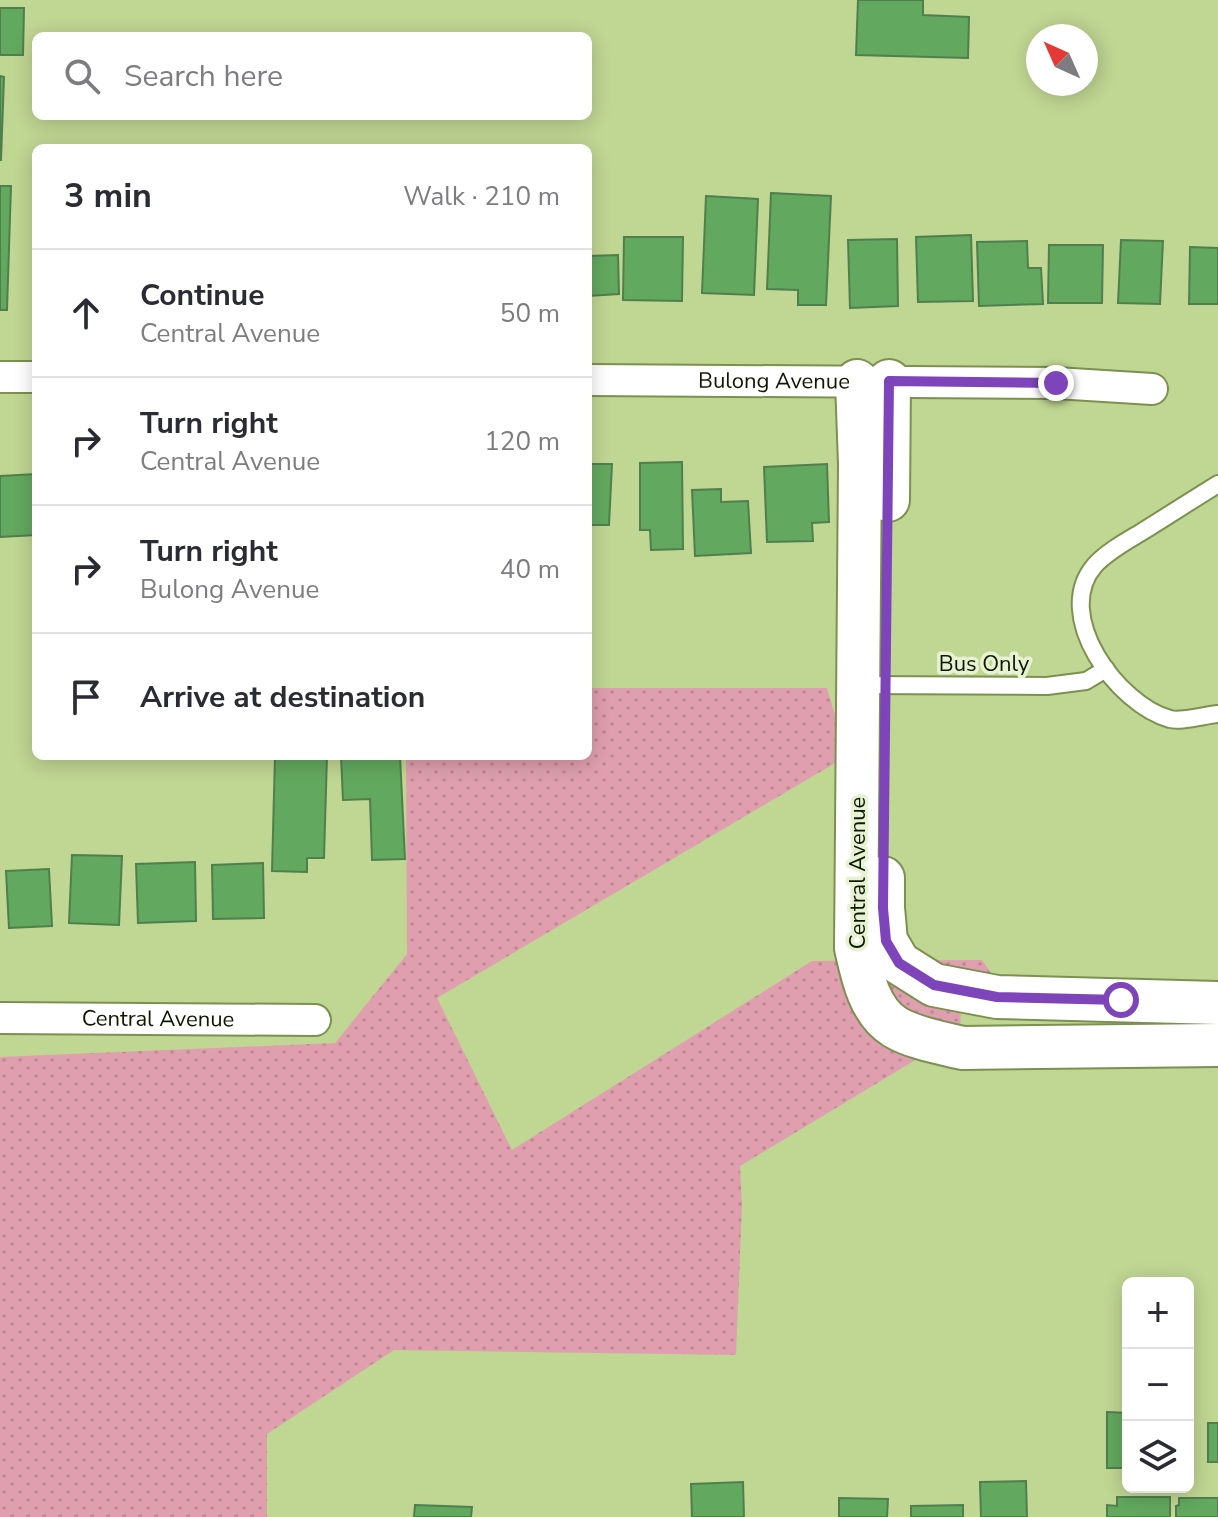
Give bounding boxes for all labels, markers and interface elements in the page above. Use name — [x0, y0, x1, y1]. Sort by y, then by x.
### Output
north arrow — [1026, 24, 1098, 96]
search box — [32, 32, 592, 120]
icon: search — [60, 54, 104, 98]
text: Search here — [124, 56, 283, 97]
text: 3 min — [64, 173, 152, 219]
text: Walk · 210 m — [403, 179, 560, 214]
text: Continue — [140, 275, 265, 316]
icon: ahead — [64, 291, 108, 335]
text: 50 m — [500, 296, 560, 331]
text: Central Avenue — [140, 316, 320, 351]
route end — [1038, 365, 1074, 401]
street label: Bulong Avenue — [698, 366, 850, 397]
text: Turn right — [140, 403, 278, 444]
icon: right — [64, 419, 108, 463]
text: 120 m — [484, 424, 560, 459]
text: Central Avenue — [140, 444, 320, 479]
text: Turn right — [140, 531, 278, 572]
icon: right — [64, 547, 108, 591]
text: 40 m — [500, 552, 560, 587]
text: Bulong Avenue — [140, 572, 319, 607]
street label: Bus Only — [939, 649, 1030, 679]
icon: arrive — [64, 675, 108, 719]
text: Arrive at destination — [140, 677, 425, 718]
street label: Central Avenue — [843, 797, 873, 949]
route start — [1103, 982, 1139, 1018]
street label: Central Avenue — [82, 1004, 234, 1034]
map controls — [1122, 1277, 1194, 1493]
button: + — [1122, 1277, 1194, 1349]
button: − — [1122, 1349, 1194, 1421]
button: layers — [1122, 1421, 1194, 1493]

